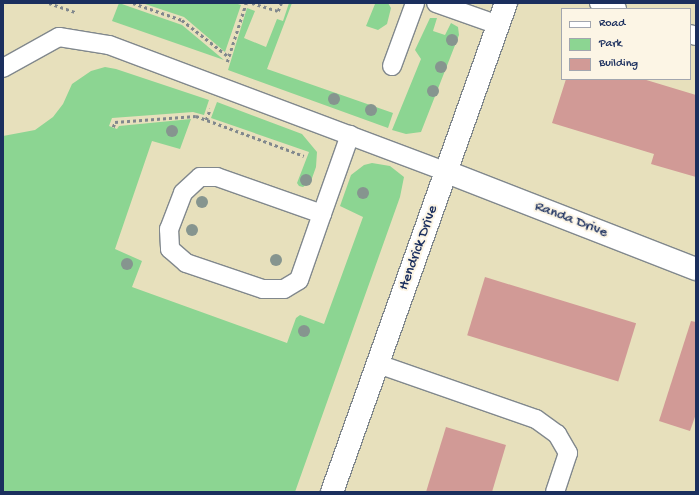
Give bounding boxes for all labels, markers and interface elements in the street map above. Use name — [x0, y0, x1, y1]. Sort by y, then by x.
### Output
legend — [561, 8, 691, 80]
text: Road — [599, 17, 625, 31]
text: Park — [599, 37, 622, 51]
text: Building — [599, 57, 638, 71]
street label: Randa Drive — [532, 198, 610, 242]
street label: Hendrick Drive — [395, 203, 443, 293]

